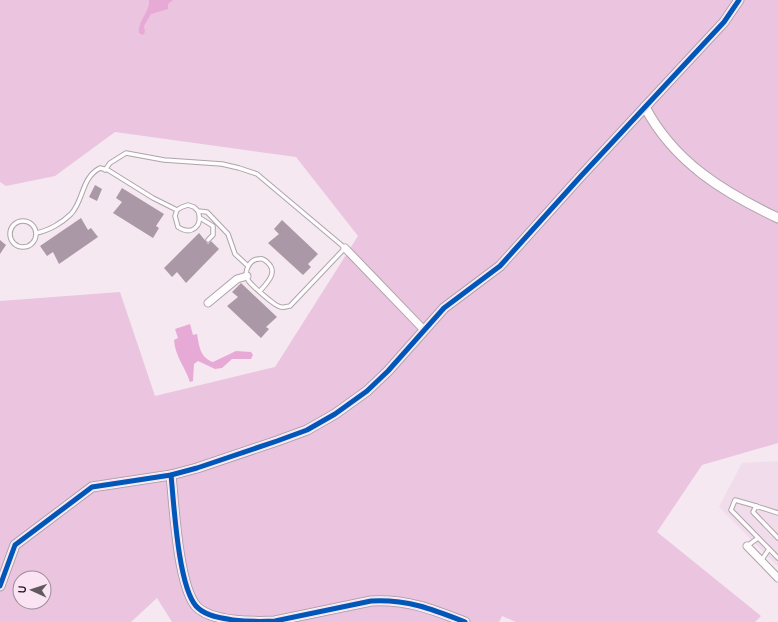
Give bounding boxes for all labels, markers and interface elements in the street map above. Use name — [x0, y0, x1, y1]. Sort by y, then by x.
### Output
north arrow — [12, 570, 52, 610]
text: U — [15, 585, 29, 594]

